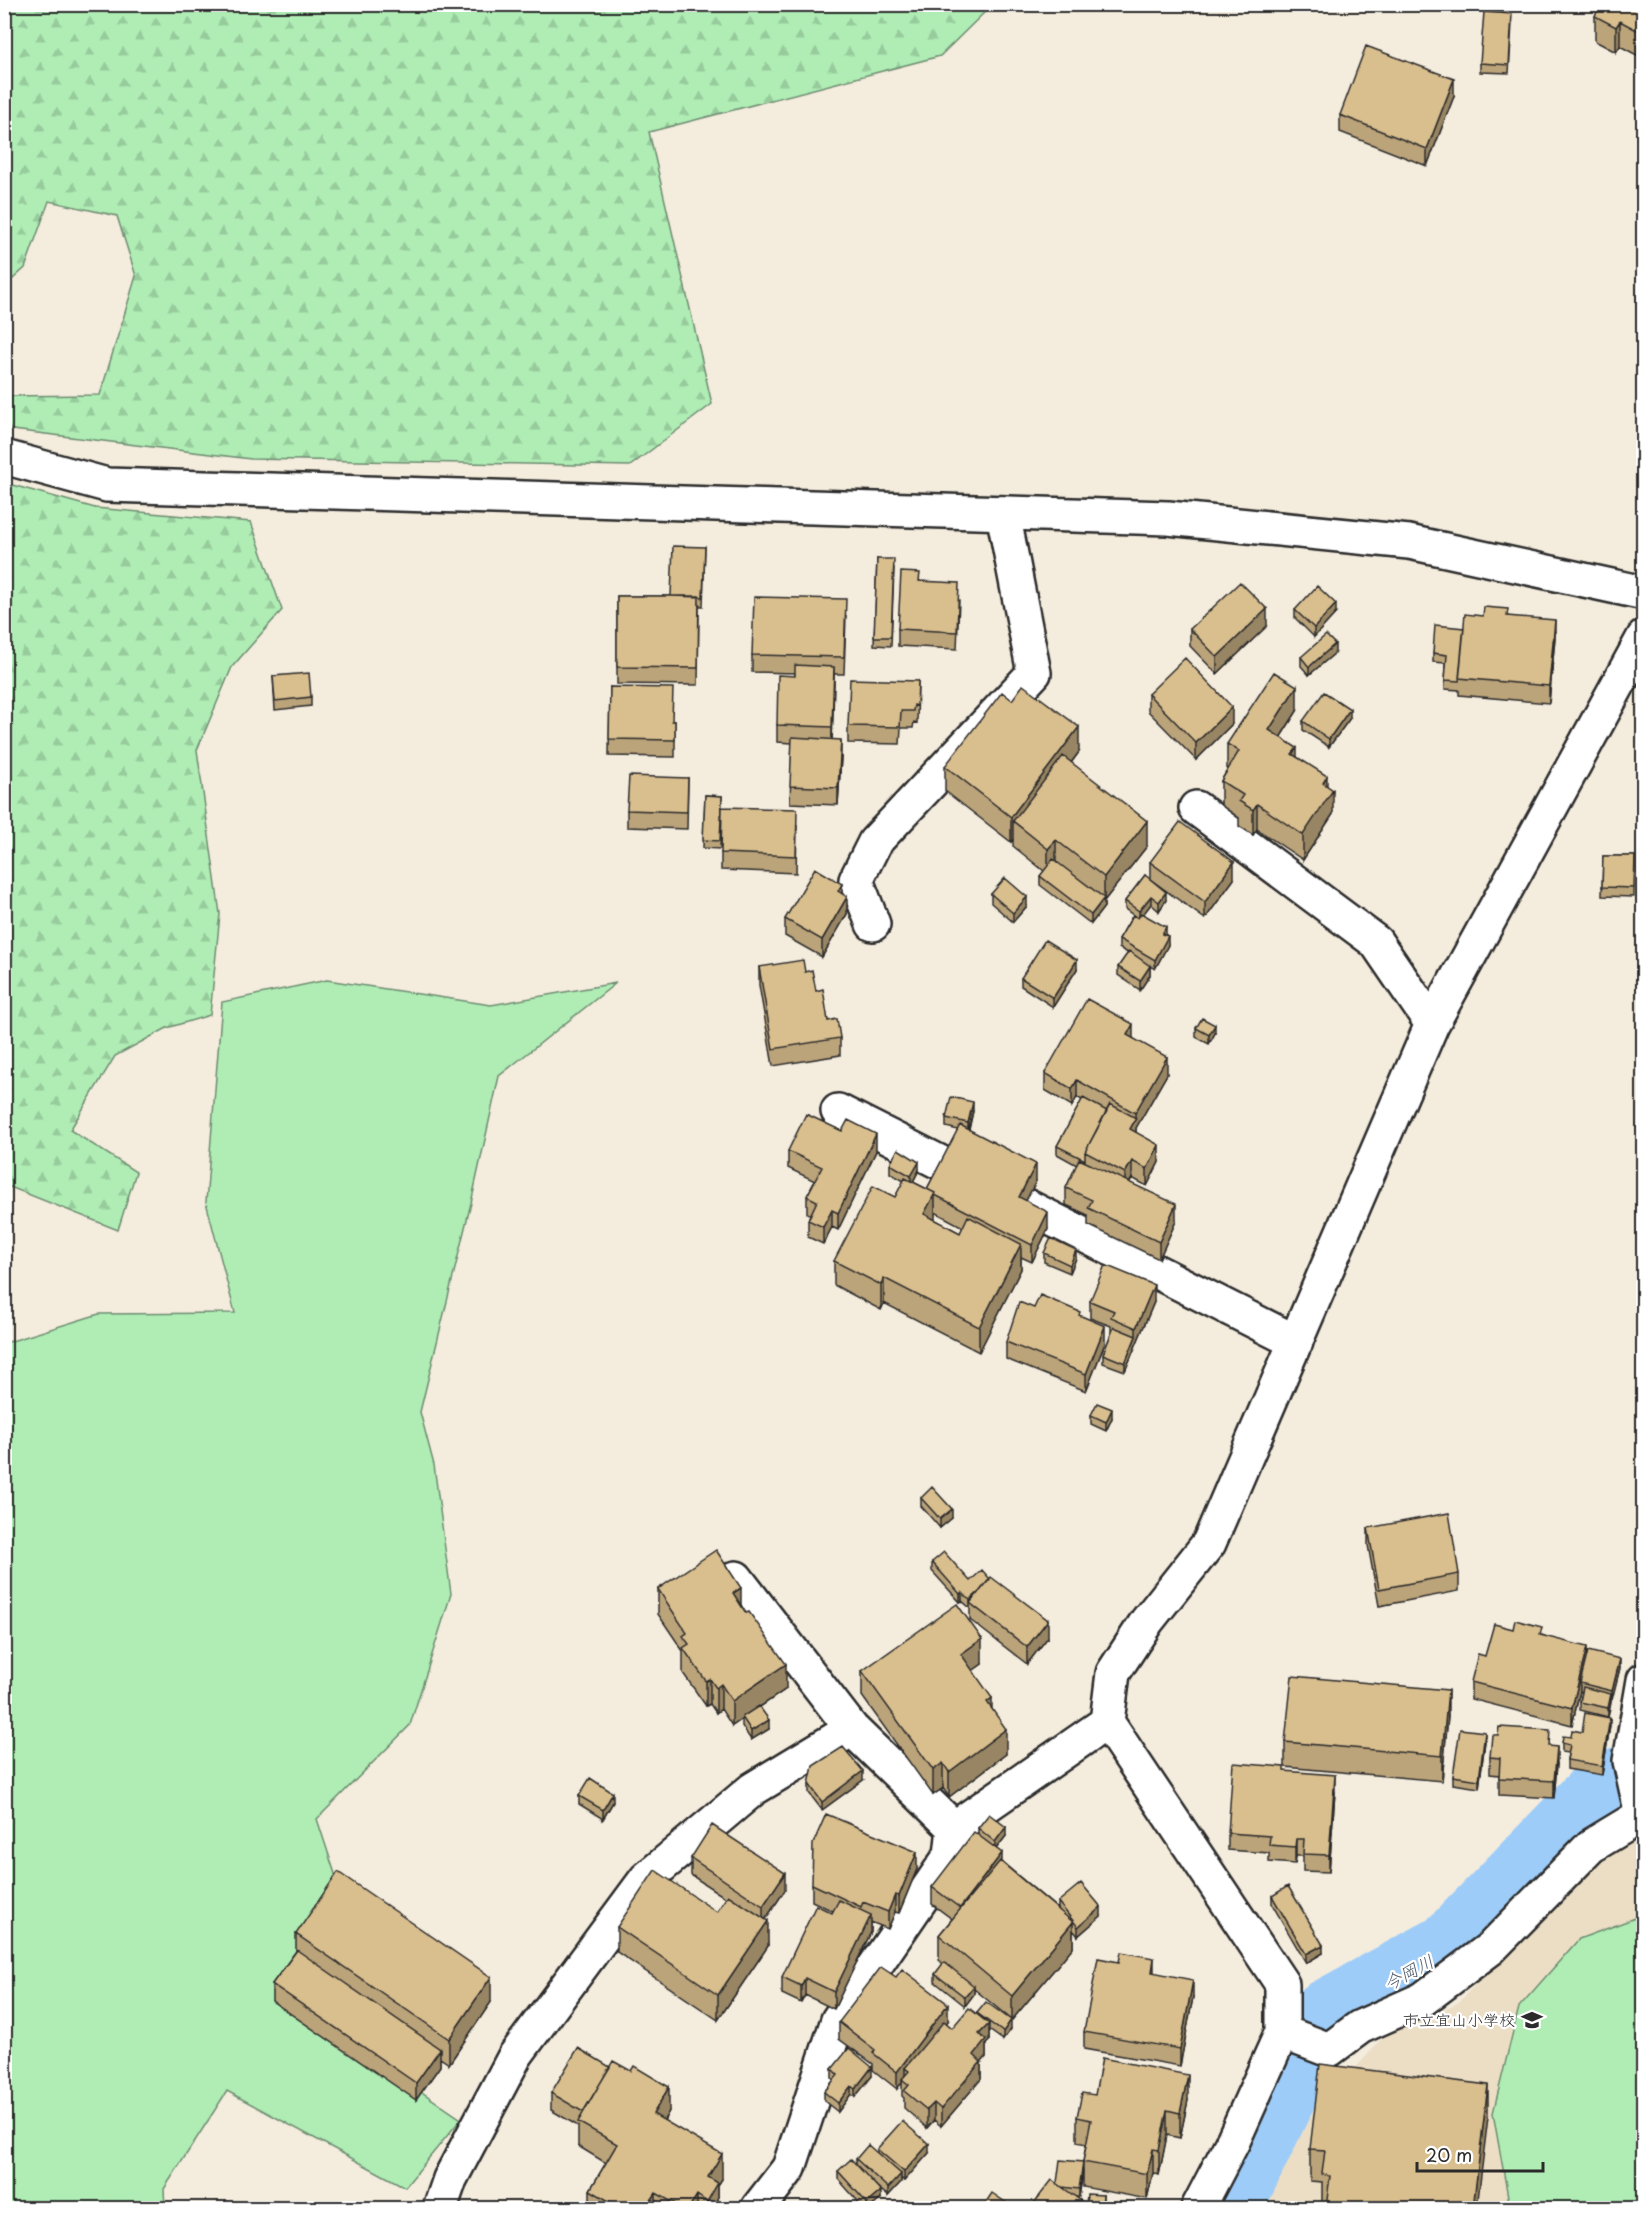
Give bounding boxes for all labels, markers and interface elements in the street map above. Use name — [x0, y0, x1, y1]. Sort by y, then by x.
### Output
water label: 今岡川 — [1378, 1947, 1438, 1996]
place label: 市立宜山小学校 — [1403, 2007, 1515, 2031]
school or university icon: 市立宜山小学校 — [1520, 2008, 1544, 2032]
scale bar — [1417, 2135, 1543, 2173]
text: 20 m — [1426, 2141, 1472, 2168]

